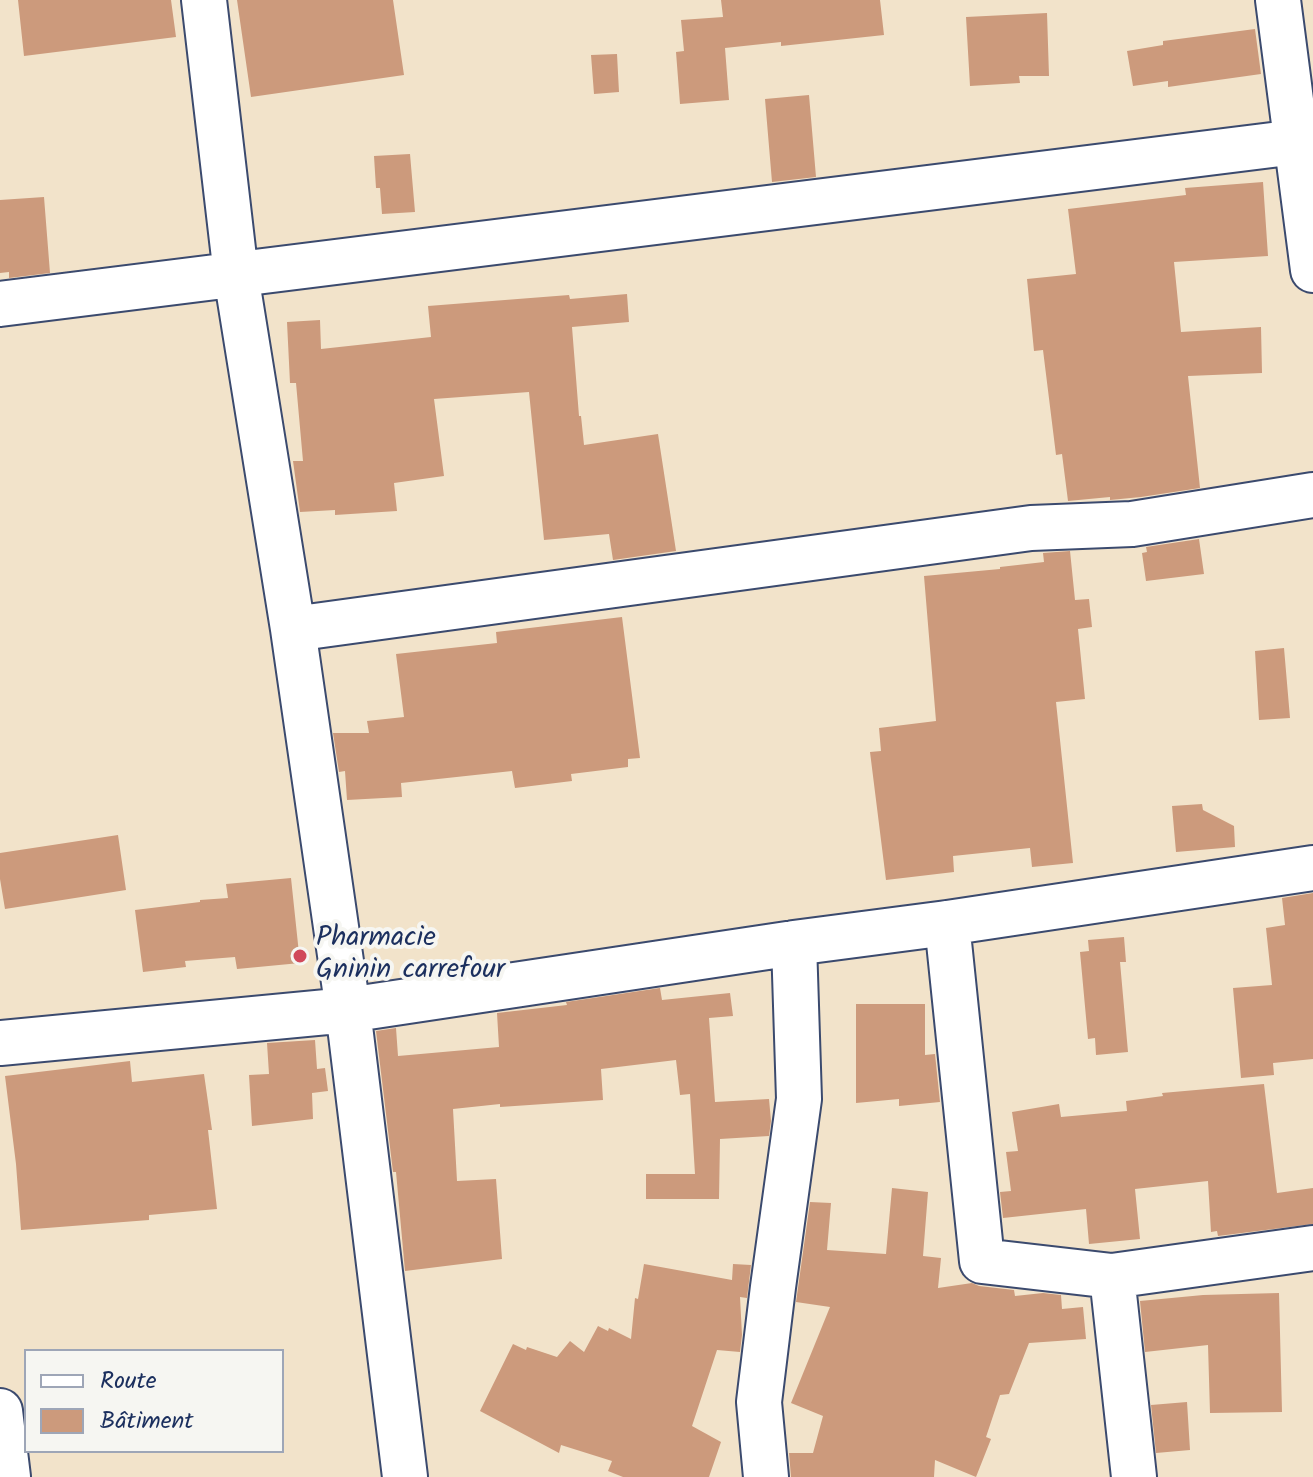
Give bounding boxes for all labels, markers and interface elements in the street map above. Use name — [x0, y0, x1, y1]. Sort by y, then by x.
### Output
place label: Pharmacie Gninin carrefour — [316, 923, 505, 989]
marker: Pharmacie Gninin carrefour — [291, 947, 309, 965]
legend — [24, 1349, 284, 1453]
text: Route — [100, 1362, 157, 1401]
text: Bâtiment — [100, 1402, 194, 1441]

